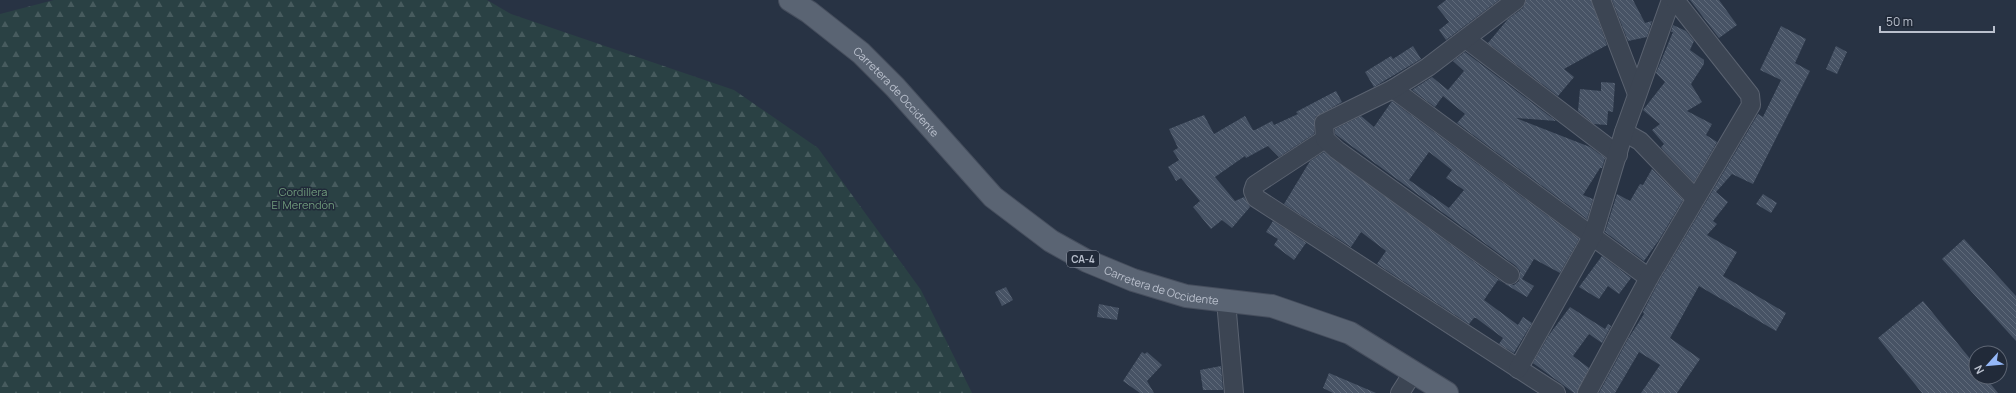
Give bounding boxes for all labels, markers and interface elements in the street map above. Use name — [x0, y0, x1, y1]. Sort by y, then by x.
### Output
scale bar — [1880, 8, 1994, 34]
text: 50 m — [1886, 13, 1913, 30]
street label: Carretera de Occidente — [851, 43, 943, 140]
park label: Cordillera El Merendón — [272, 184, 334, 212]
road number: CA-4 — [1067, 251, 1099, 267]
street label: Carretera de Occidente — [1102, 262, 1220, 307]
north arrow — [1968, 345, 2008, 385]
text: N — [1970, 363, 1987, 377]

